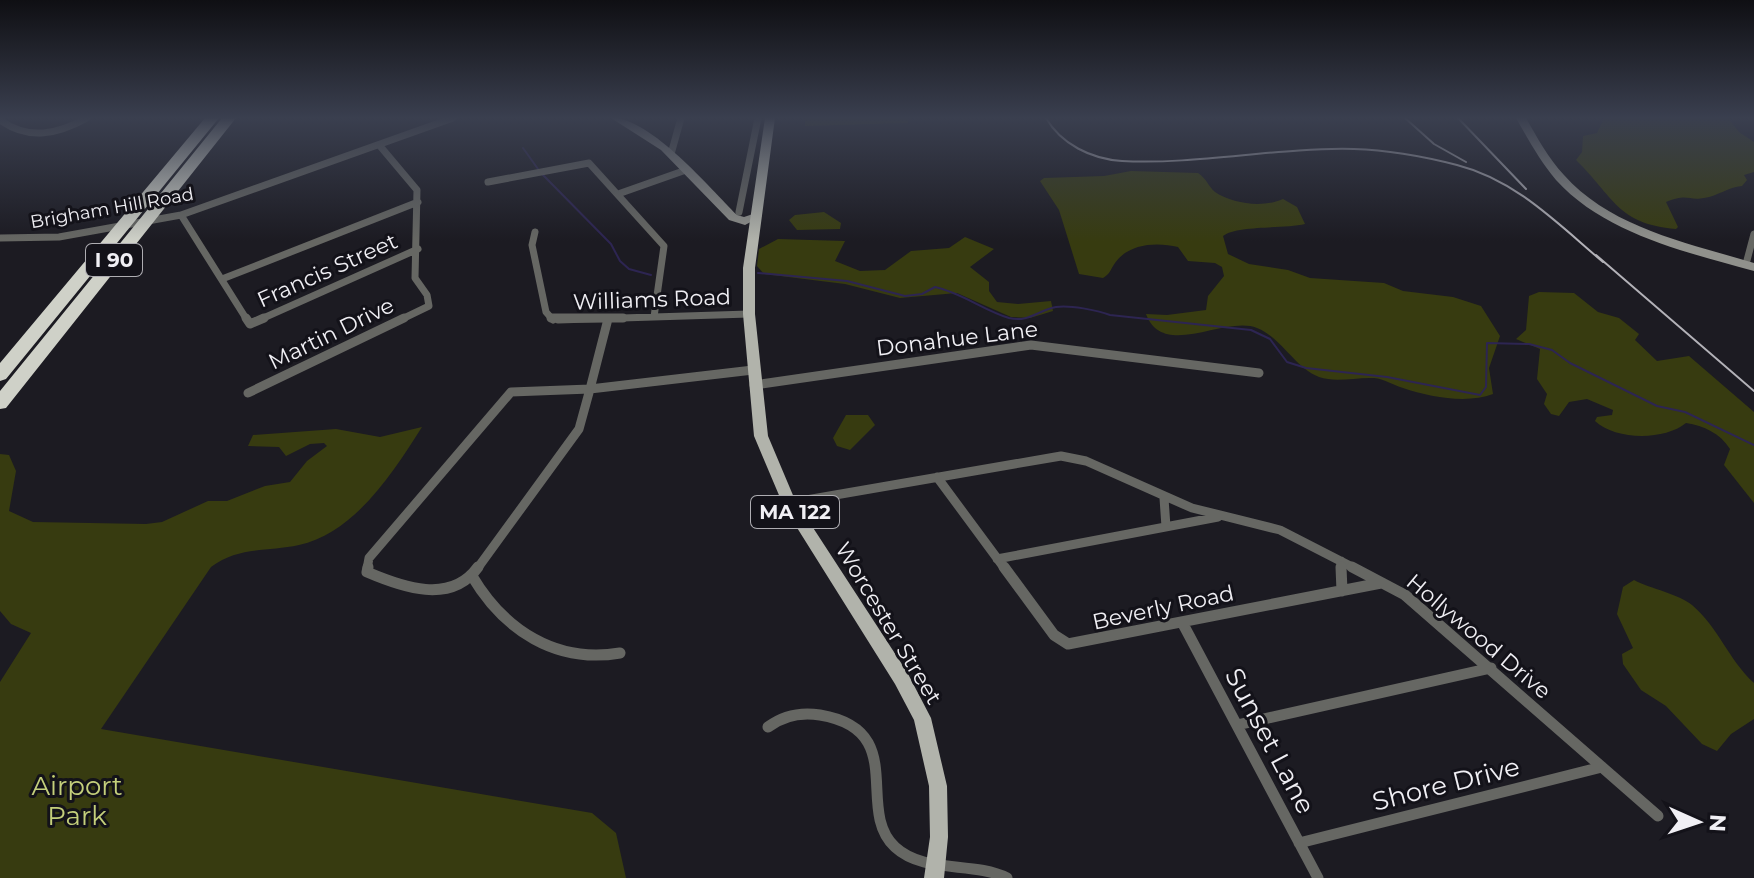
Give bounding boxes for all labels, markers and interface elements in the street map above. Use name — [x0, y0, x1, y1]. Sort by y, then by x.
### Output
street label: Brigham Hill Road — [29, 183, 195, 233]
street label: Francis Street — [253, 227, 402, 313]
road number: I 90 — [86, 244, 142, 276]
street label: Williams Road — [573, 283, 731, 316]
street label: Martin Drive — [264, 291, 398, 375]
street label: Donahue Lane — [875, 315, 1039, 362]
road number: MA 122 — [751, 496, 839, 528]
street label: Worcester Street — [829, 537, 948, 709]
street label: Hollywood Drive — [1401, 568, 1556, 705]
street label: Beverly Road — [1090, 579, 1236, 636]
street label: Sunset Lane — [1218, 663, 1322, 819]
street label: Shore Drive — [1369, 750, 1523, 818]
park label: Airport Park — [31, 770, 123, 832]
north arrow — [1658, 782, 1738, 862]
text: N — [1704, 813, 1731, 833]

